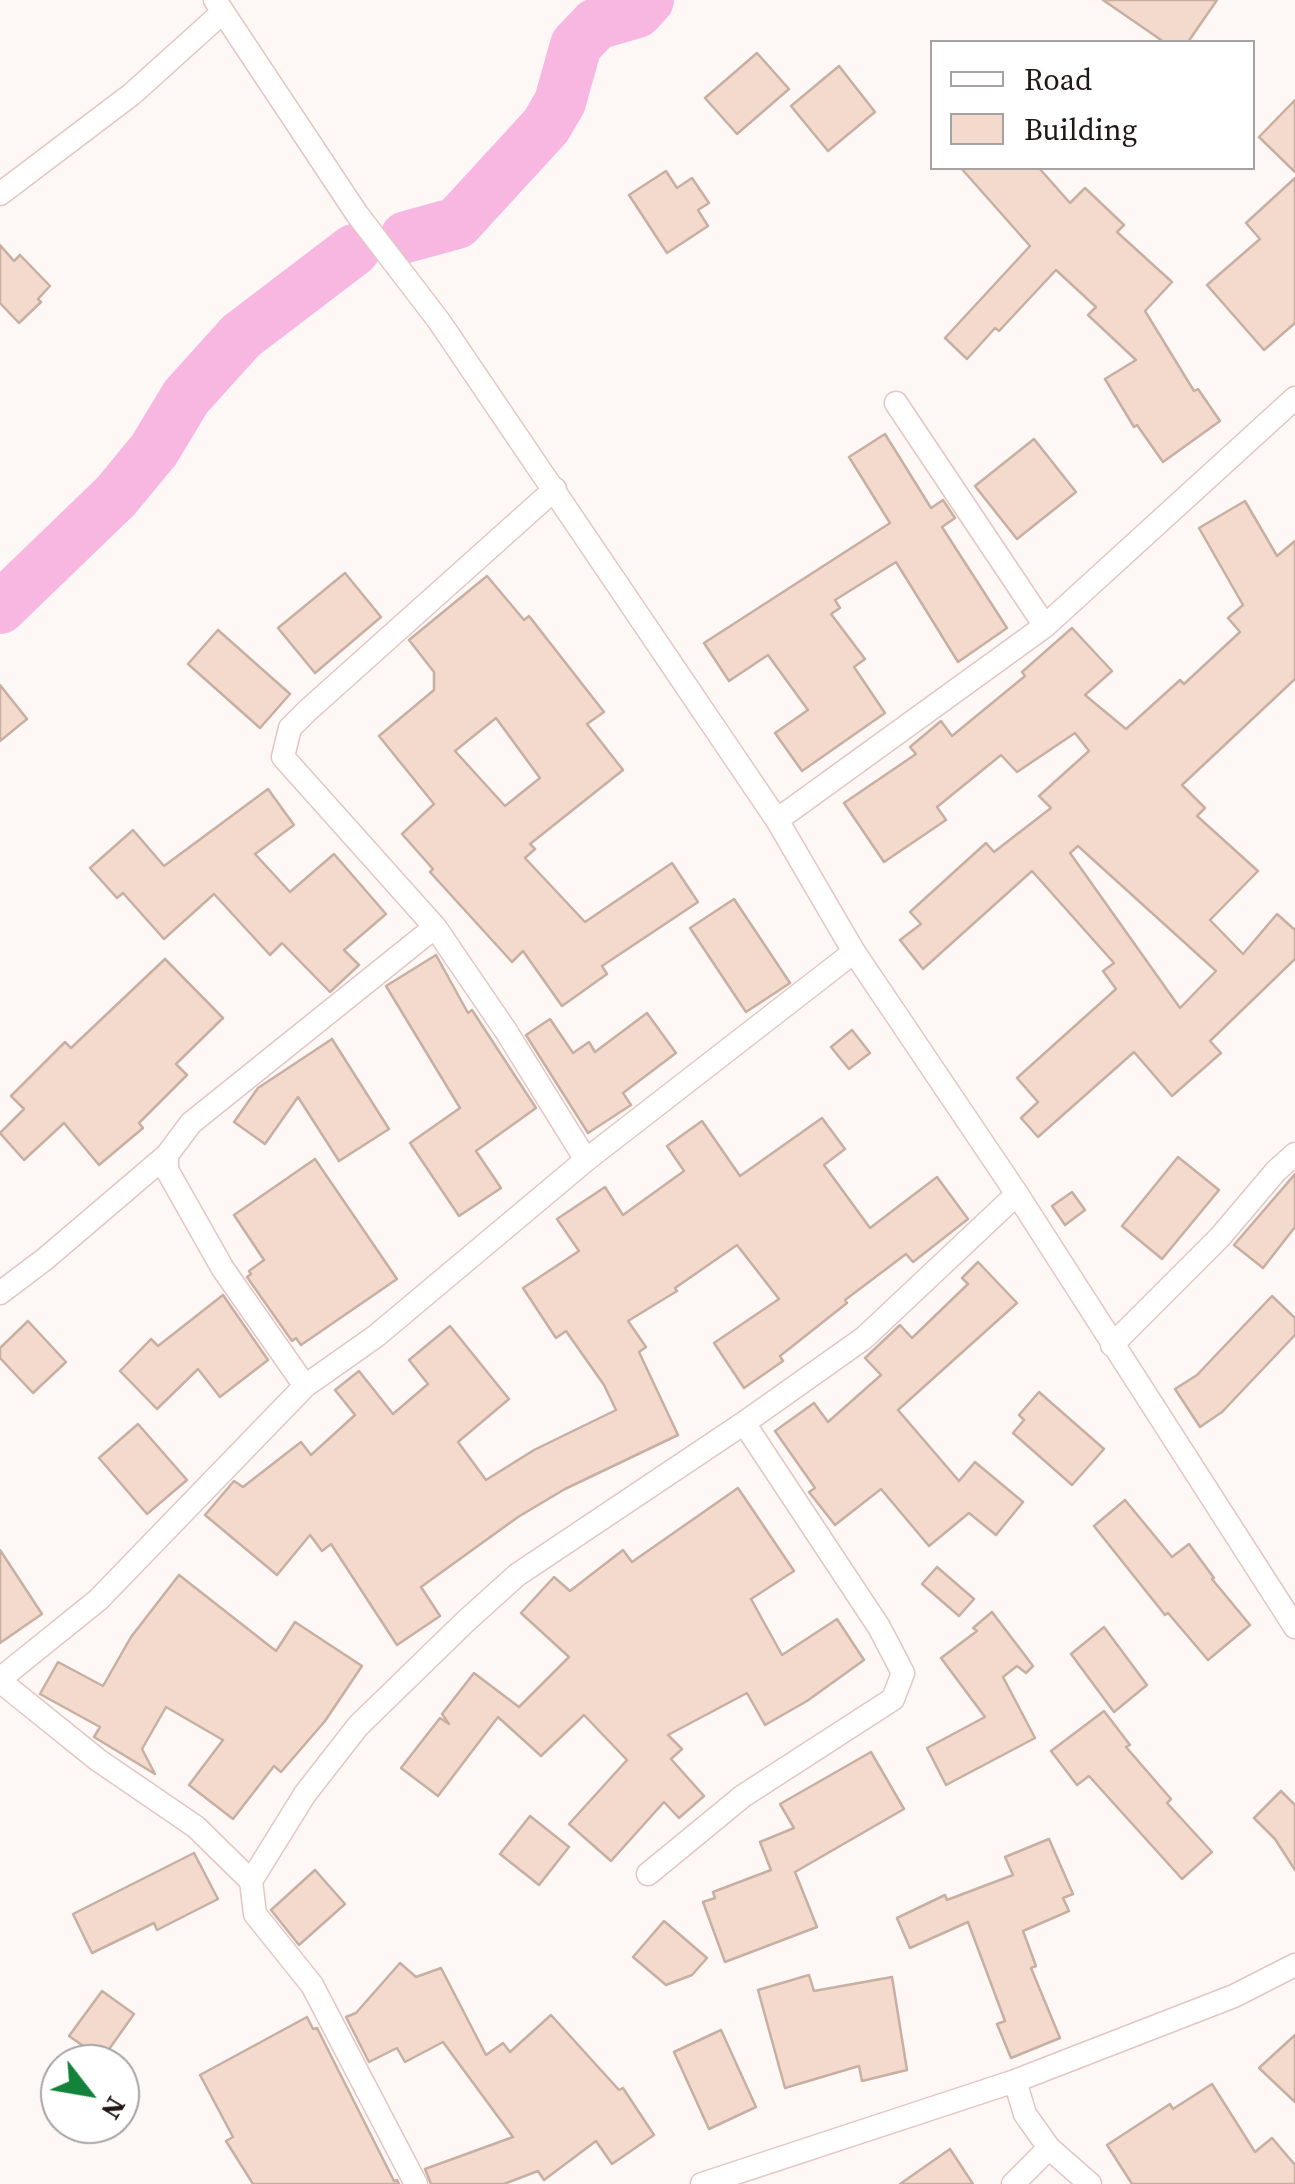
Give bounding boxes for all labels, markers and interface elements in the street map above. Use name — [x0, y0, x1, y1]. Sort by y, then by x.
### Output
legend — [930, 40, 1255, 170]
text: Road — [1024, 59, 1092, 100]
text: Building — [1024, 109, 1137, 150]
north arrow — [40, 2044, 140, 2144]
text: N — [92, 2090, 136, 2127]

